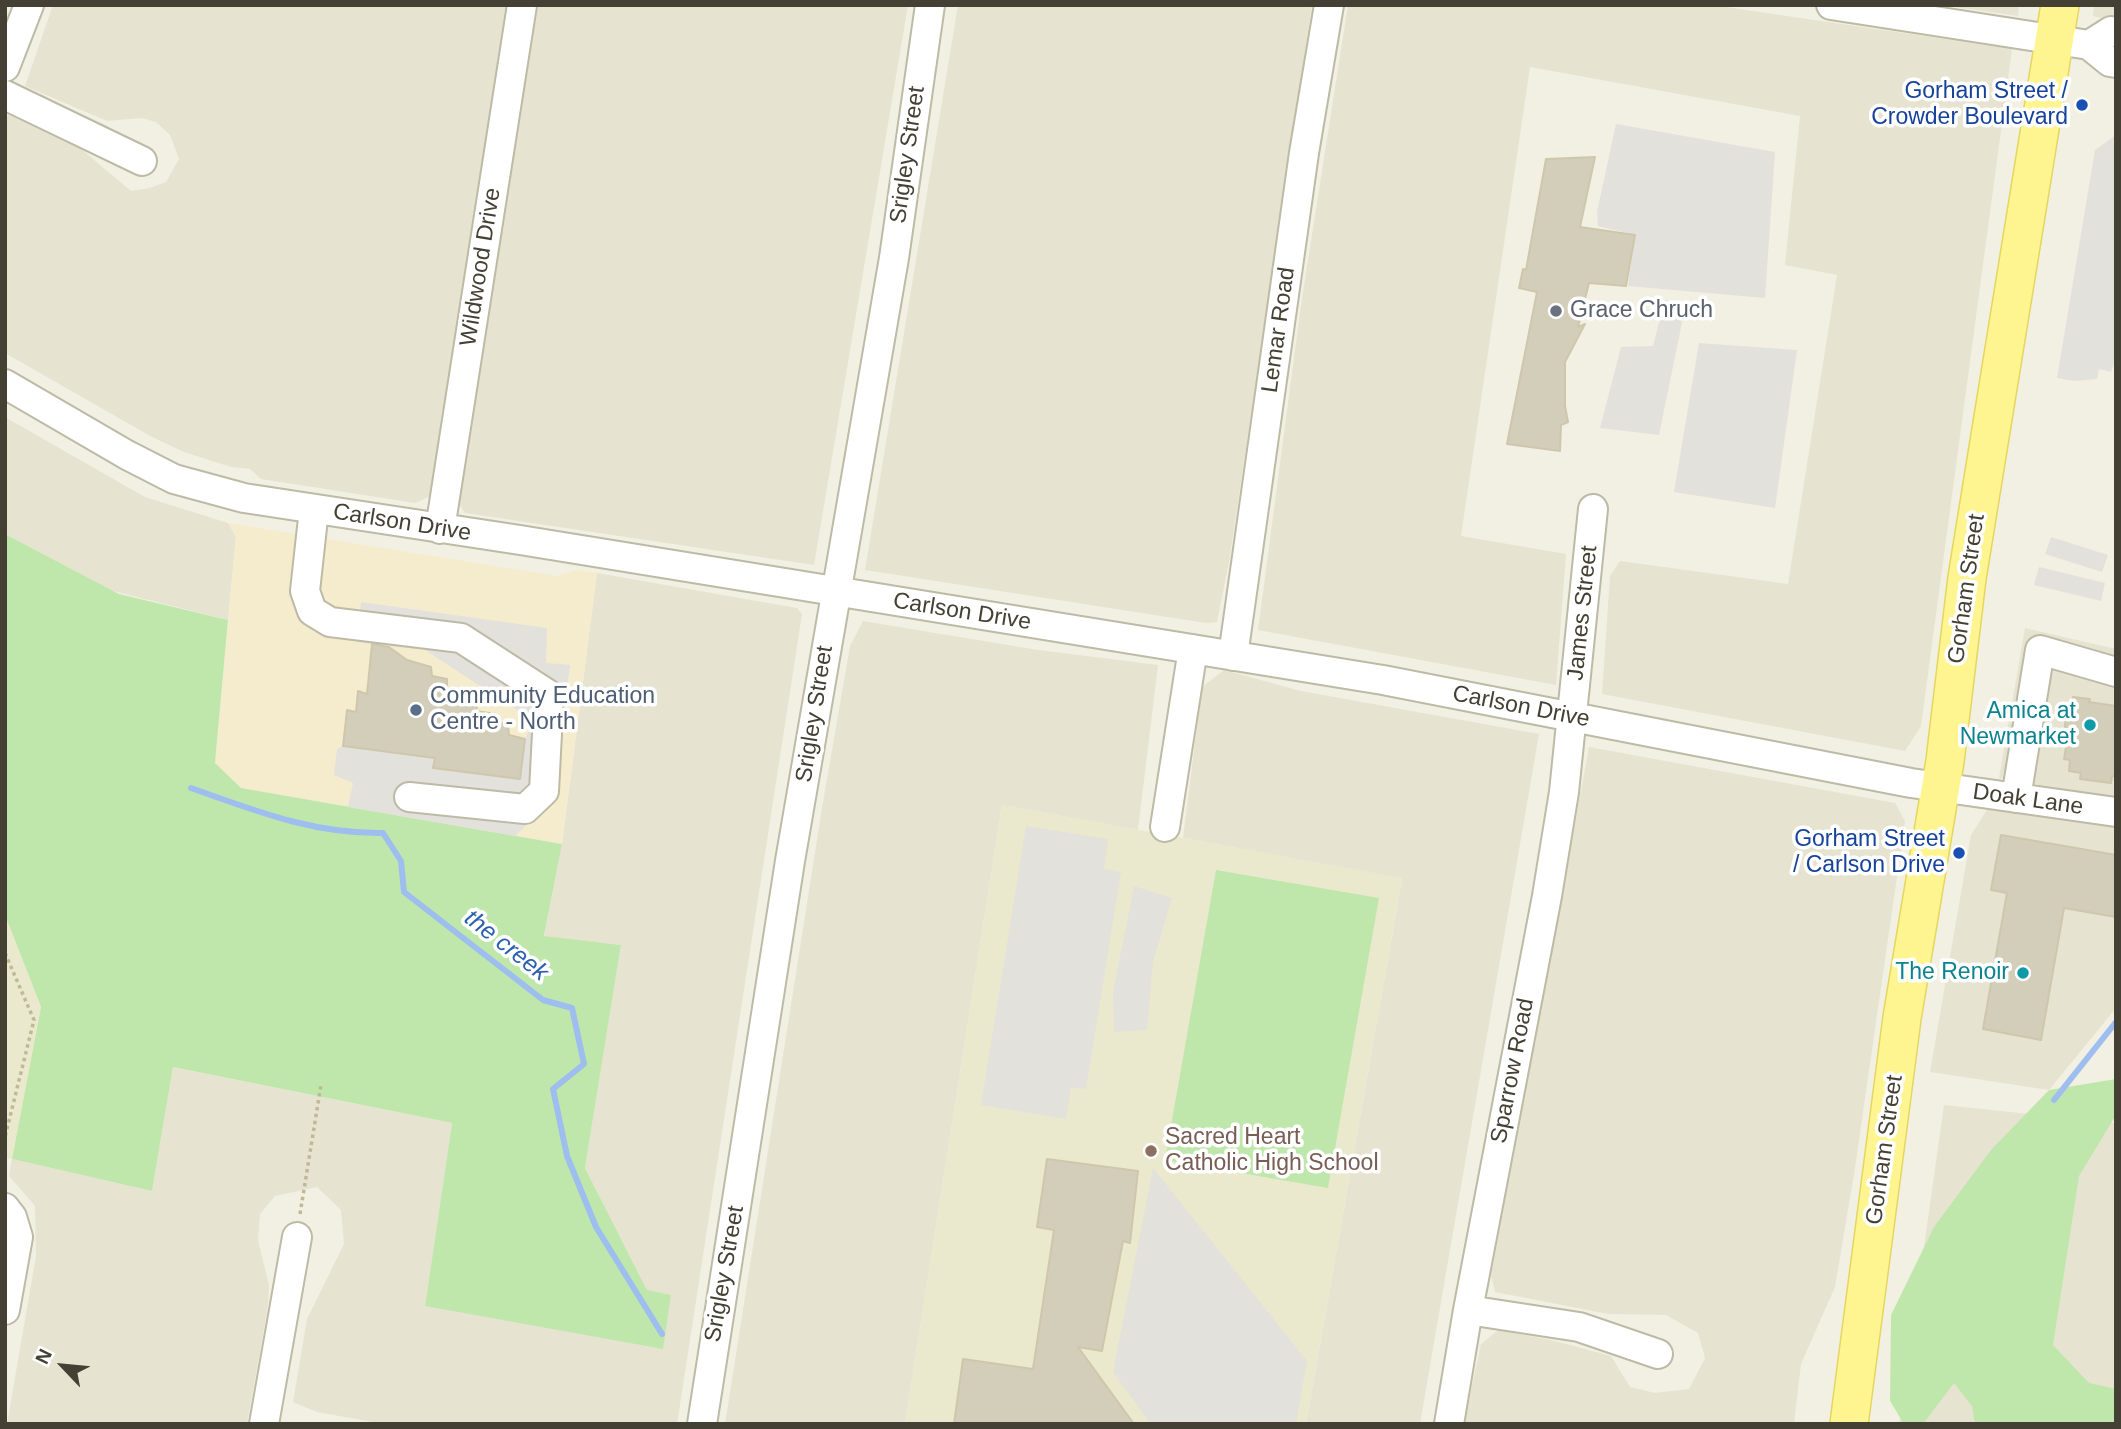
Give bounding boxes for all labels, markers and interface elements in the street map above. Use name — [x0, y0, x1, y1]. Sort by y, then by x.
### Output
place label: Gorham Street / Crowder Boulevard — [1871, 78, 2068, 132]
street label: Srigley Street — [885, 85, 931, 225]
marker: Gorham Street / Crowder Boulevard — [2074, 97, 2090, 113]
street label: Wildwood Drive — [455, 186, 507, 348]
street label: Lemar Road — [1257, 265, 1301, 395]
place label: Grace Chruch — [1570, 297, 1713, 325]
marker: Grace Chruch — [1548, 303, 1564, 319]
street label: Carlson Drive — [331, 498, 473, 548]
street label: Gorham Street — [1943, 512, 1991, 666]
street label: James Street — [1562, 544, 1604, 682]
street label: Carlson Drive — [891, 587, 1033, 637]
street label: Srigley Street — [791, 644, 839, 784]
street label: Carlson Drive — [1450, 680, 1592, 734]
place label: Community Education Centre - North — [430, 683, 655, 737]
place label: Amica at Newmarket — [1960, 698, 2076, 752]
marker: Community Education Centre - North — [408, 702, 424, 718]
marker: Amica at Newmarket — [2082, 717, 2098, 733]
street label: Doak Lane — [1971, 779, 2085, 821]
place label: Gorham Street / Carlson Drive — [1793, 826, 1945, 880]
marker: Gorham Street / Carlson Drive — [1951, 845, 1967, 861]
water label: the creek — [458, 904, 554, 988]
place label: The Renoir — [1895, 959, 2009, 987]
marker: The Renoir — [2015, 965, 2031, 981]
street label: Sparrow Road — [1485, 996, 1541, 1146]
street label: Gorham Street — [1861, 1073, 1909, 1227]
place label: Sacred Heart Catholic High School — [1165, 1124, 1379, 1178]
marker: Sacred Heart Catholic High School — [1143, 1143, 1159, 1159]
street label: Srigley Street — [699, 1204, 751, 1344]
north arrow — [28, 1331, 98, 1401]
text: N — [31, 1346, 56, 1367]

